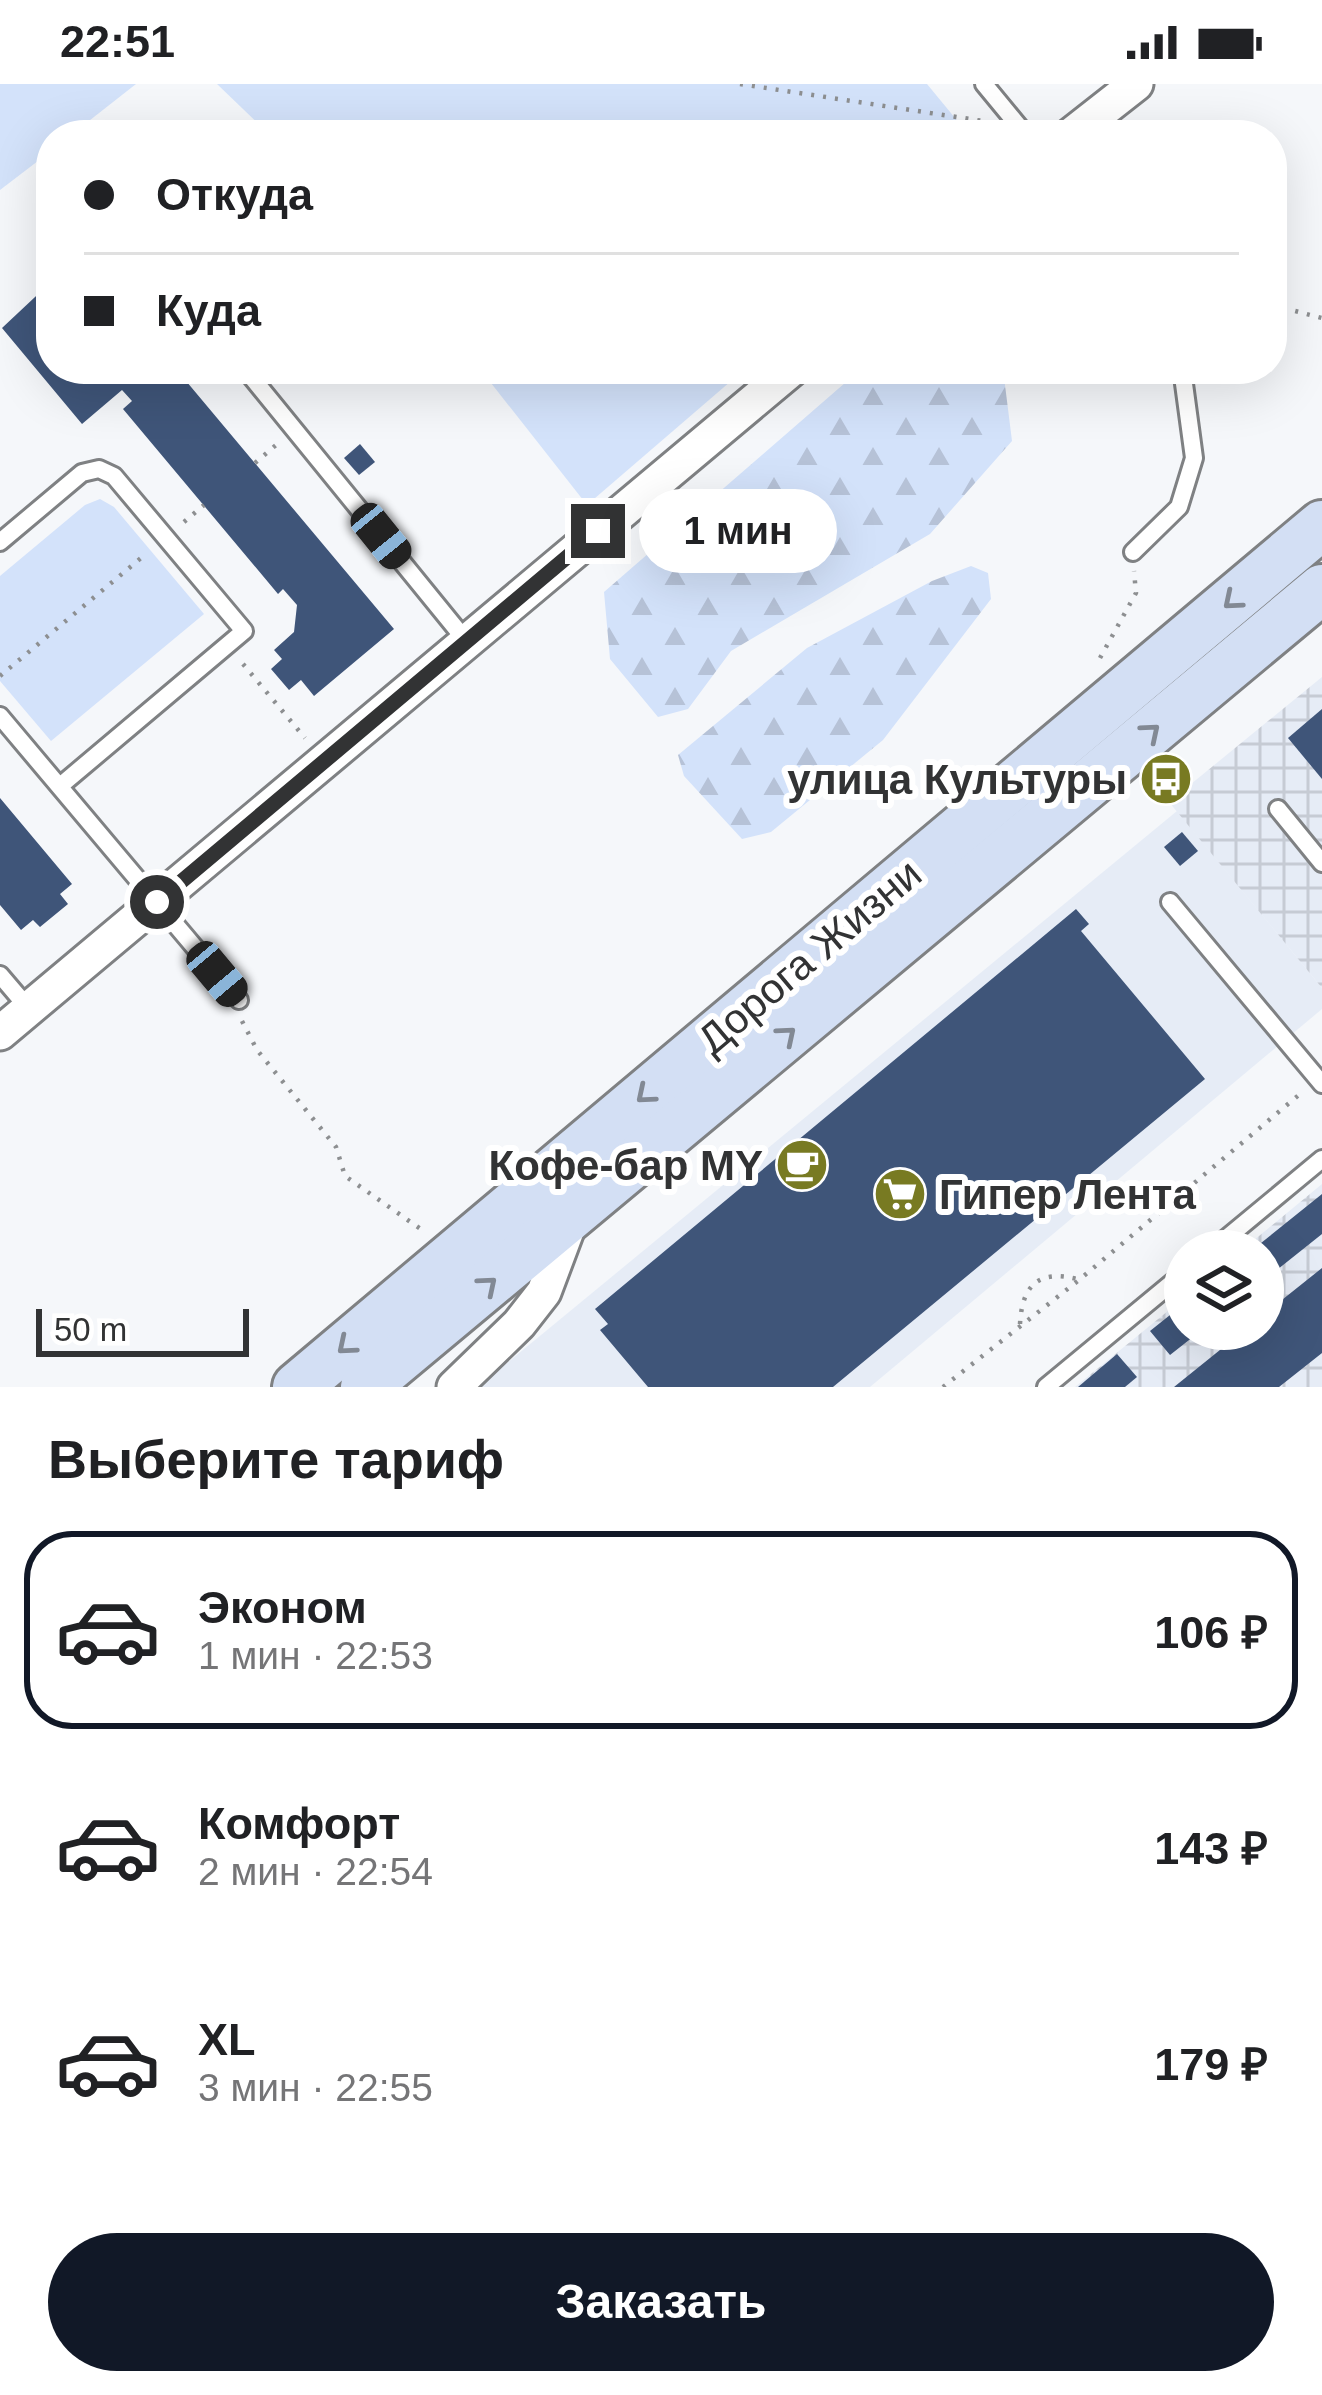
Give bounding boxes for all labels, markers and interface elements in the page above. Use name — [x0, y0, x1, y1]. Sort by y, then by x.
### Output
text: 22:51 — [60, 16, 175, 67]
text: Откуда — [156, 169, 313, 220]
text: Куда — [156, 285, 261, 336]
callout: 1 мин — [640, 489, 838, 573]
car — [344, 497, 418, 575]
route end — [571, 504, 625, 558]
text: 1 мин — [684, 509, 792, 552]
one-way arrow — [1224, 586, 1246, 608]
one-way arrow — [1137, 724, 1159, 746]
bus stop icon: улица Культуры — [1138, 751, 1194, 807]
place label: улица Культуры — [787, 756, 1127, 803]
street label: Дорога Жизни — [688, 849, 930, 1063]
route start — [130, 875, 184, 929]
car — [180, 935, 254, 1013]
one-way arrow — [773, 1028, 795, 1050]
one-way arrow — [636, 1080, 658, 1102]
cafe icon: Кофе-бар MY — [774, 1137, 830, 1193]
place label: Кофе-бар MY — [489, 1142, 763, 1189]
supermarket icon: Гипер Лента — [872, 1166, 928, 1222]
place label: Гипер Лента — [939, 1171, 1196, 1218]
map controls — [1164, 1230, 1284, 1350]
button: layers — [1164, 1230, 1284, 1350]
one-way arrow — [474, 1278, 496, 1300]
scale bar — [36, 1303, 249, 1356]
text: 50 m — [54, 1311, 127, 1348]
one-way arrow — [338, 1331, 360, 1353]
text: Выберите тариф — [48, 1429, 504, 1489]
icon: car — [54, 1576, 162, 1684]
text: Эконом — [198, 1582, 367, 1633]
text: 106 ₽ — [1154, 1607, 1268, 1658]
text: 1 мин · 22:53 — [198, 1634, 433, 1677]
icon: car — [54, 1792, 162, 1900]
text: Комфорт — [198, 1798, 400, 1849]
text: 143 ₽ — [1154, 1823, 1268, 1874]
text: 2 мин · 22:54 — [198, 1850, 433, 1893]
icon: car — [54, 2008, 162, 2116]
text: XL — [198, 2014, 256, 2065]
text: 179 ₽ — [1154, 2039, 1268, 2090]
text: 3 мин · 22:55 — [198, 2066, 433, 2109]
button: Заказать — [48, 2233, 1274, 2371]

